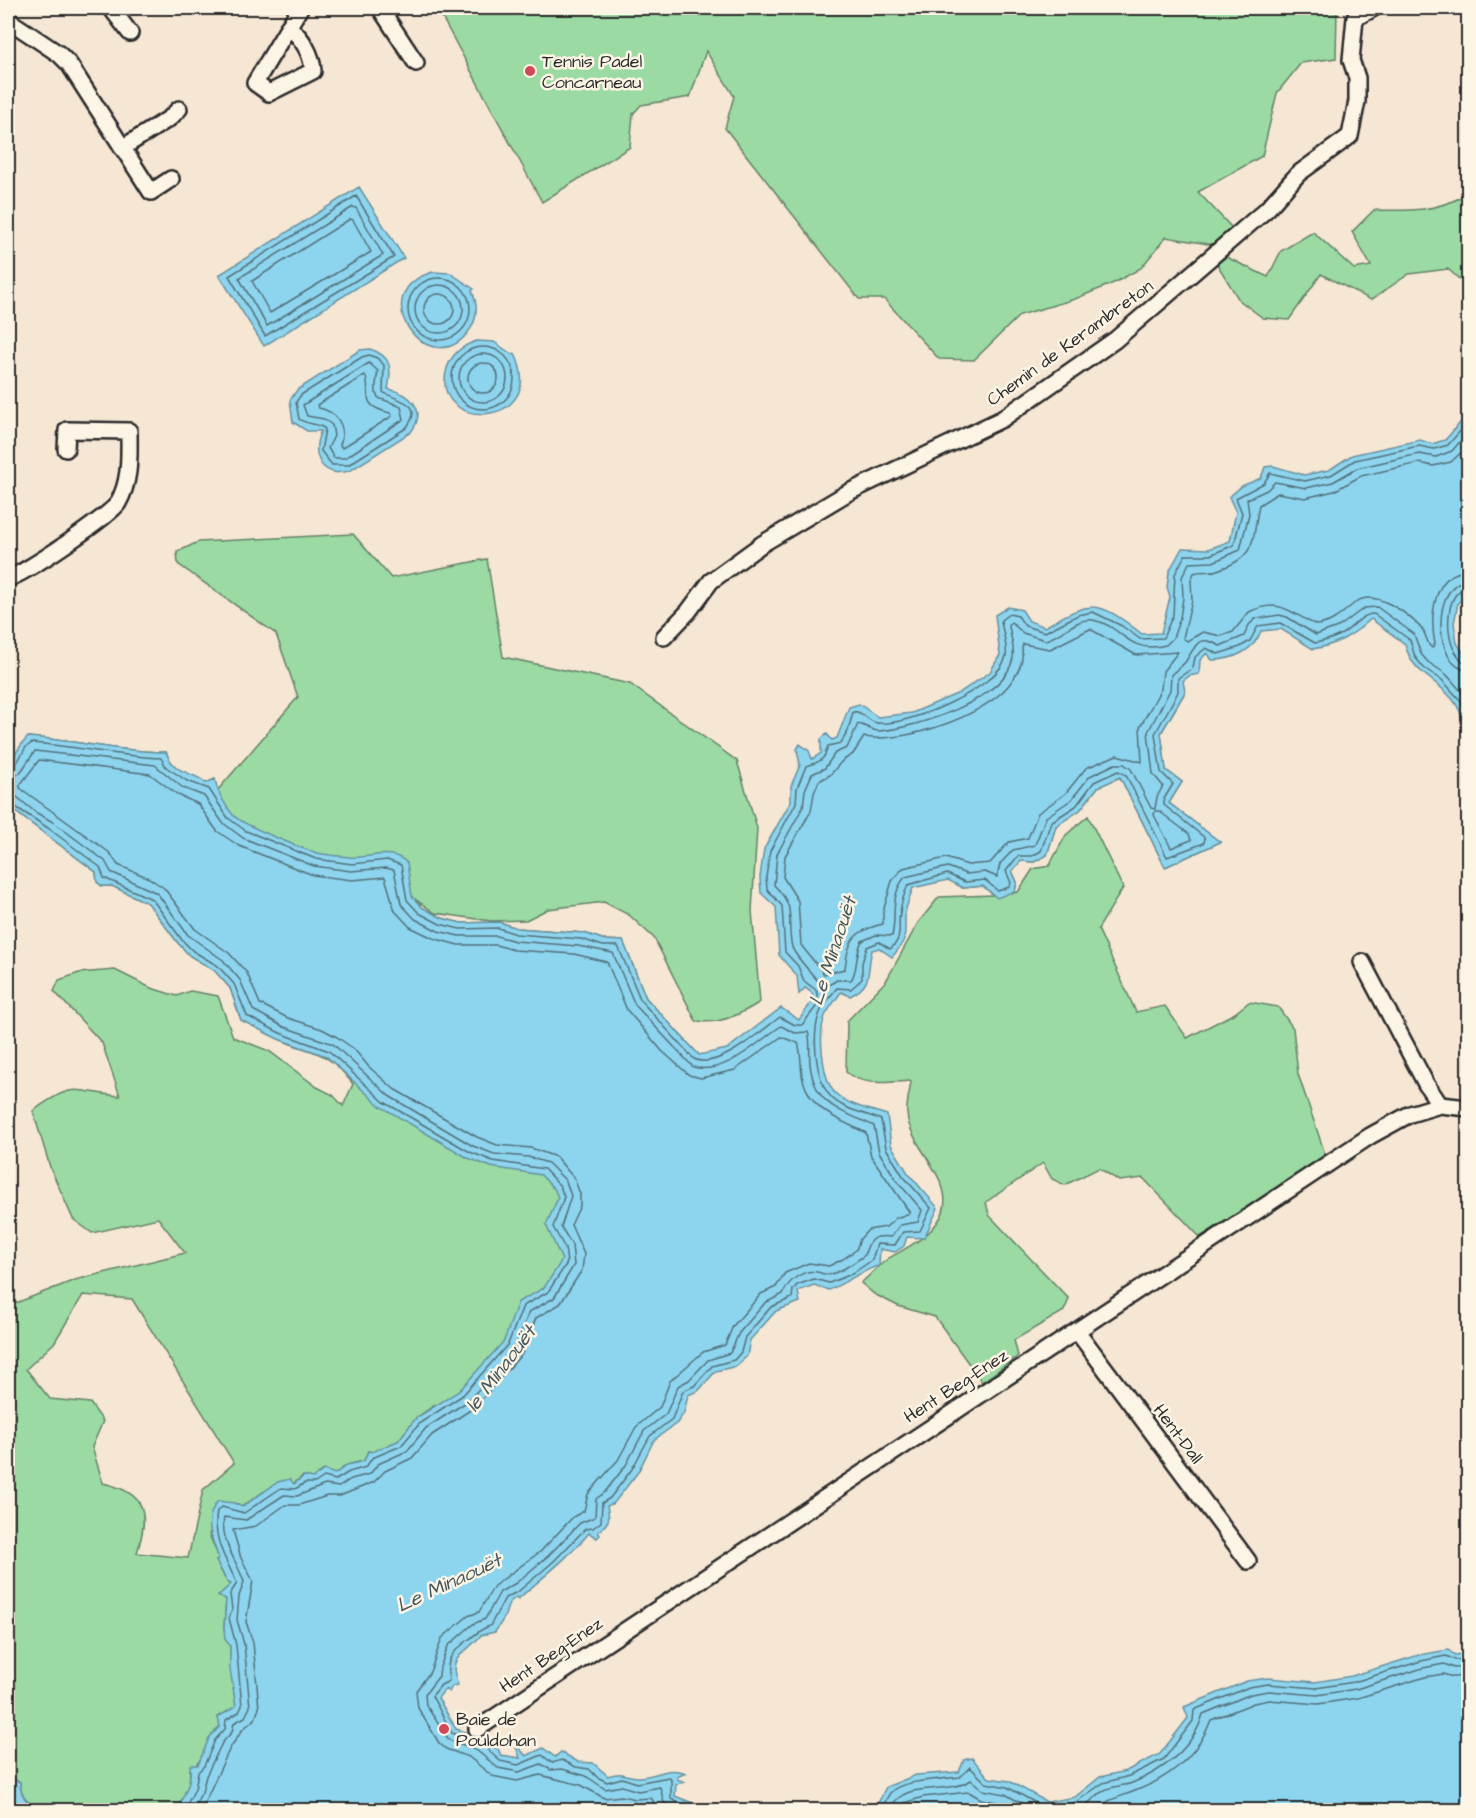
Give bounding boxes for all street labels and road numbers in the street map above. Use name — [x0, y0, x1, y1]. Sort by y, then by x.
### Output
street label: Chemin de Kerambreton — [982, 274, 1158, 412]
street label: Hent Beg-Enez — [899, 1343, 1014, 1430]
street label: Hent-Dall — [1147, 1399, 1209, 1469]
street label: Hent Beg-Enez — [494, 1611, 608, 1700]

